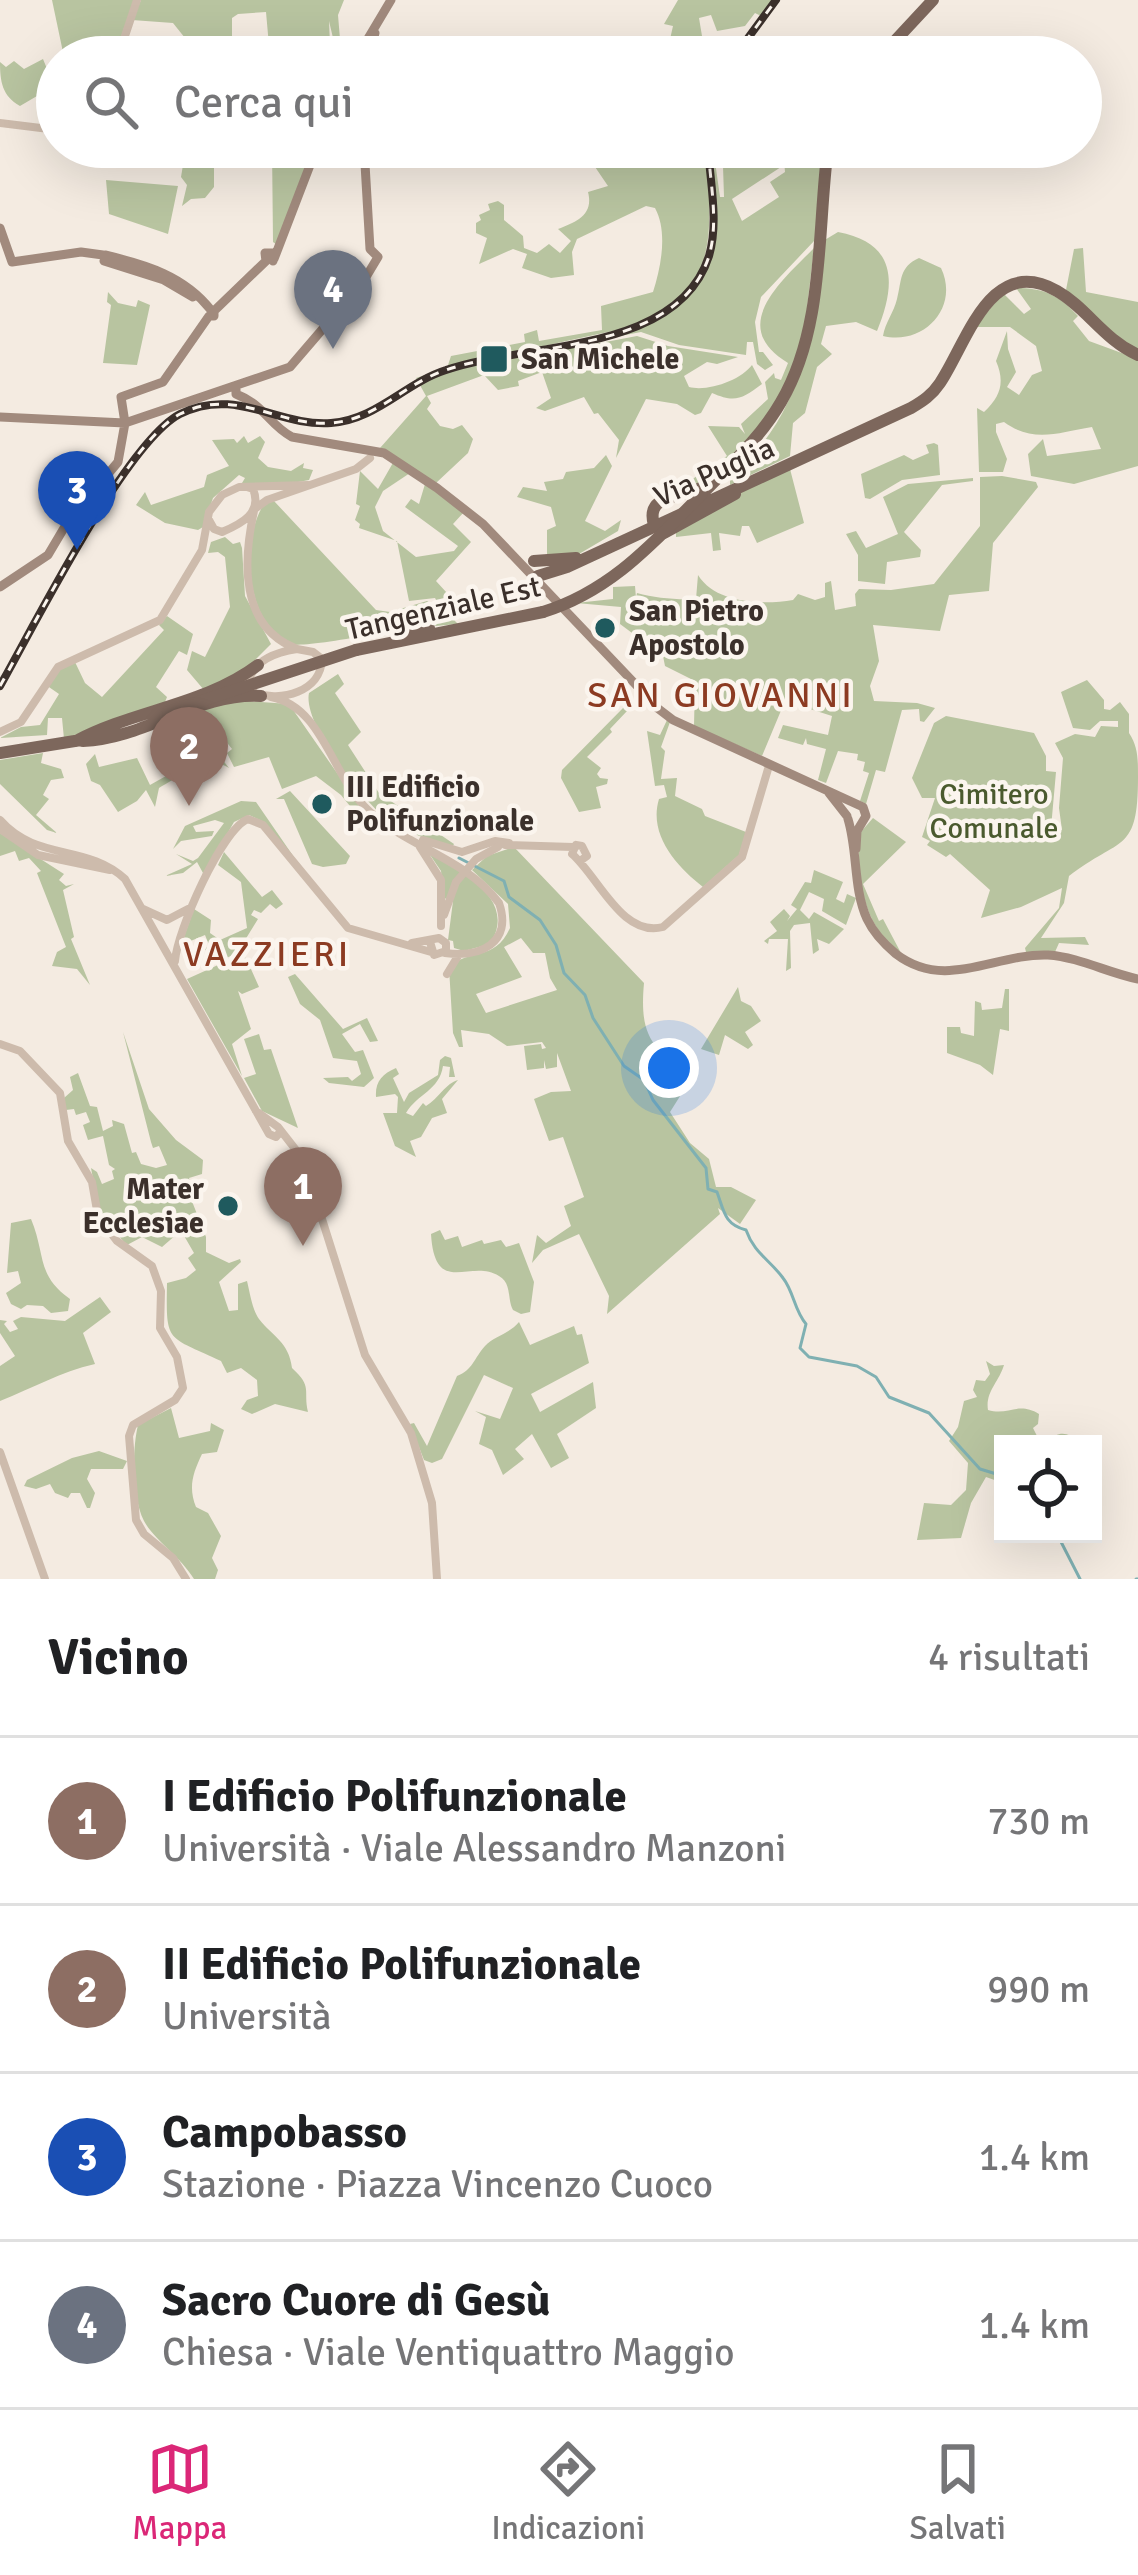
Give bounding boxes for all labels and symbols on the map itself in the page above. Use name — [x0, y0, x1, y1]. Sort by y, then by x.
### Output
pin: 4 — [294, 250, 372, 349]
place label: San Michele — [521, 341, 679, 378]
marker: San Michele — [478, 343, 510, 375]
street label: Via Puglia — [648, 430, 780, 515]
pin: 3 — [38, 451, 116, 550]
street label: Tangenziale Est — [342, 568, 544, 649]
place label: San Pietro Apostolo — [629, 593, 764, 664]
marker: San Pietro Apostolo — [592, 615, 618, 641]
district label: SAN GIOVANNI — [587, 673, 855, 718]
pin: 2 — [150, 707, 228, 806]
place label: III Edificio Polifunzionale — [346, 769, 534, 840]
park label: Cimitero Comunale — [930, 776, 1058, 847]
marker: III Edificio Polifunzionale — [309, 791, 335, 817]
district label: VAZZIERI — [183, 932, 351, 977]
your location — [639, 1038, 699, 1098]
pin: 1 — [264, 1147, 342, 1246]
place label: Mater Ecclesiae — [82, 1171, 204, 1242]
marker: Mater Ecclesiae — [215, 1193, 241, 1219]

